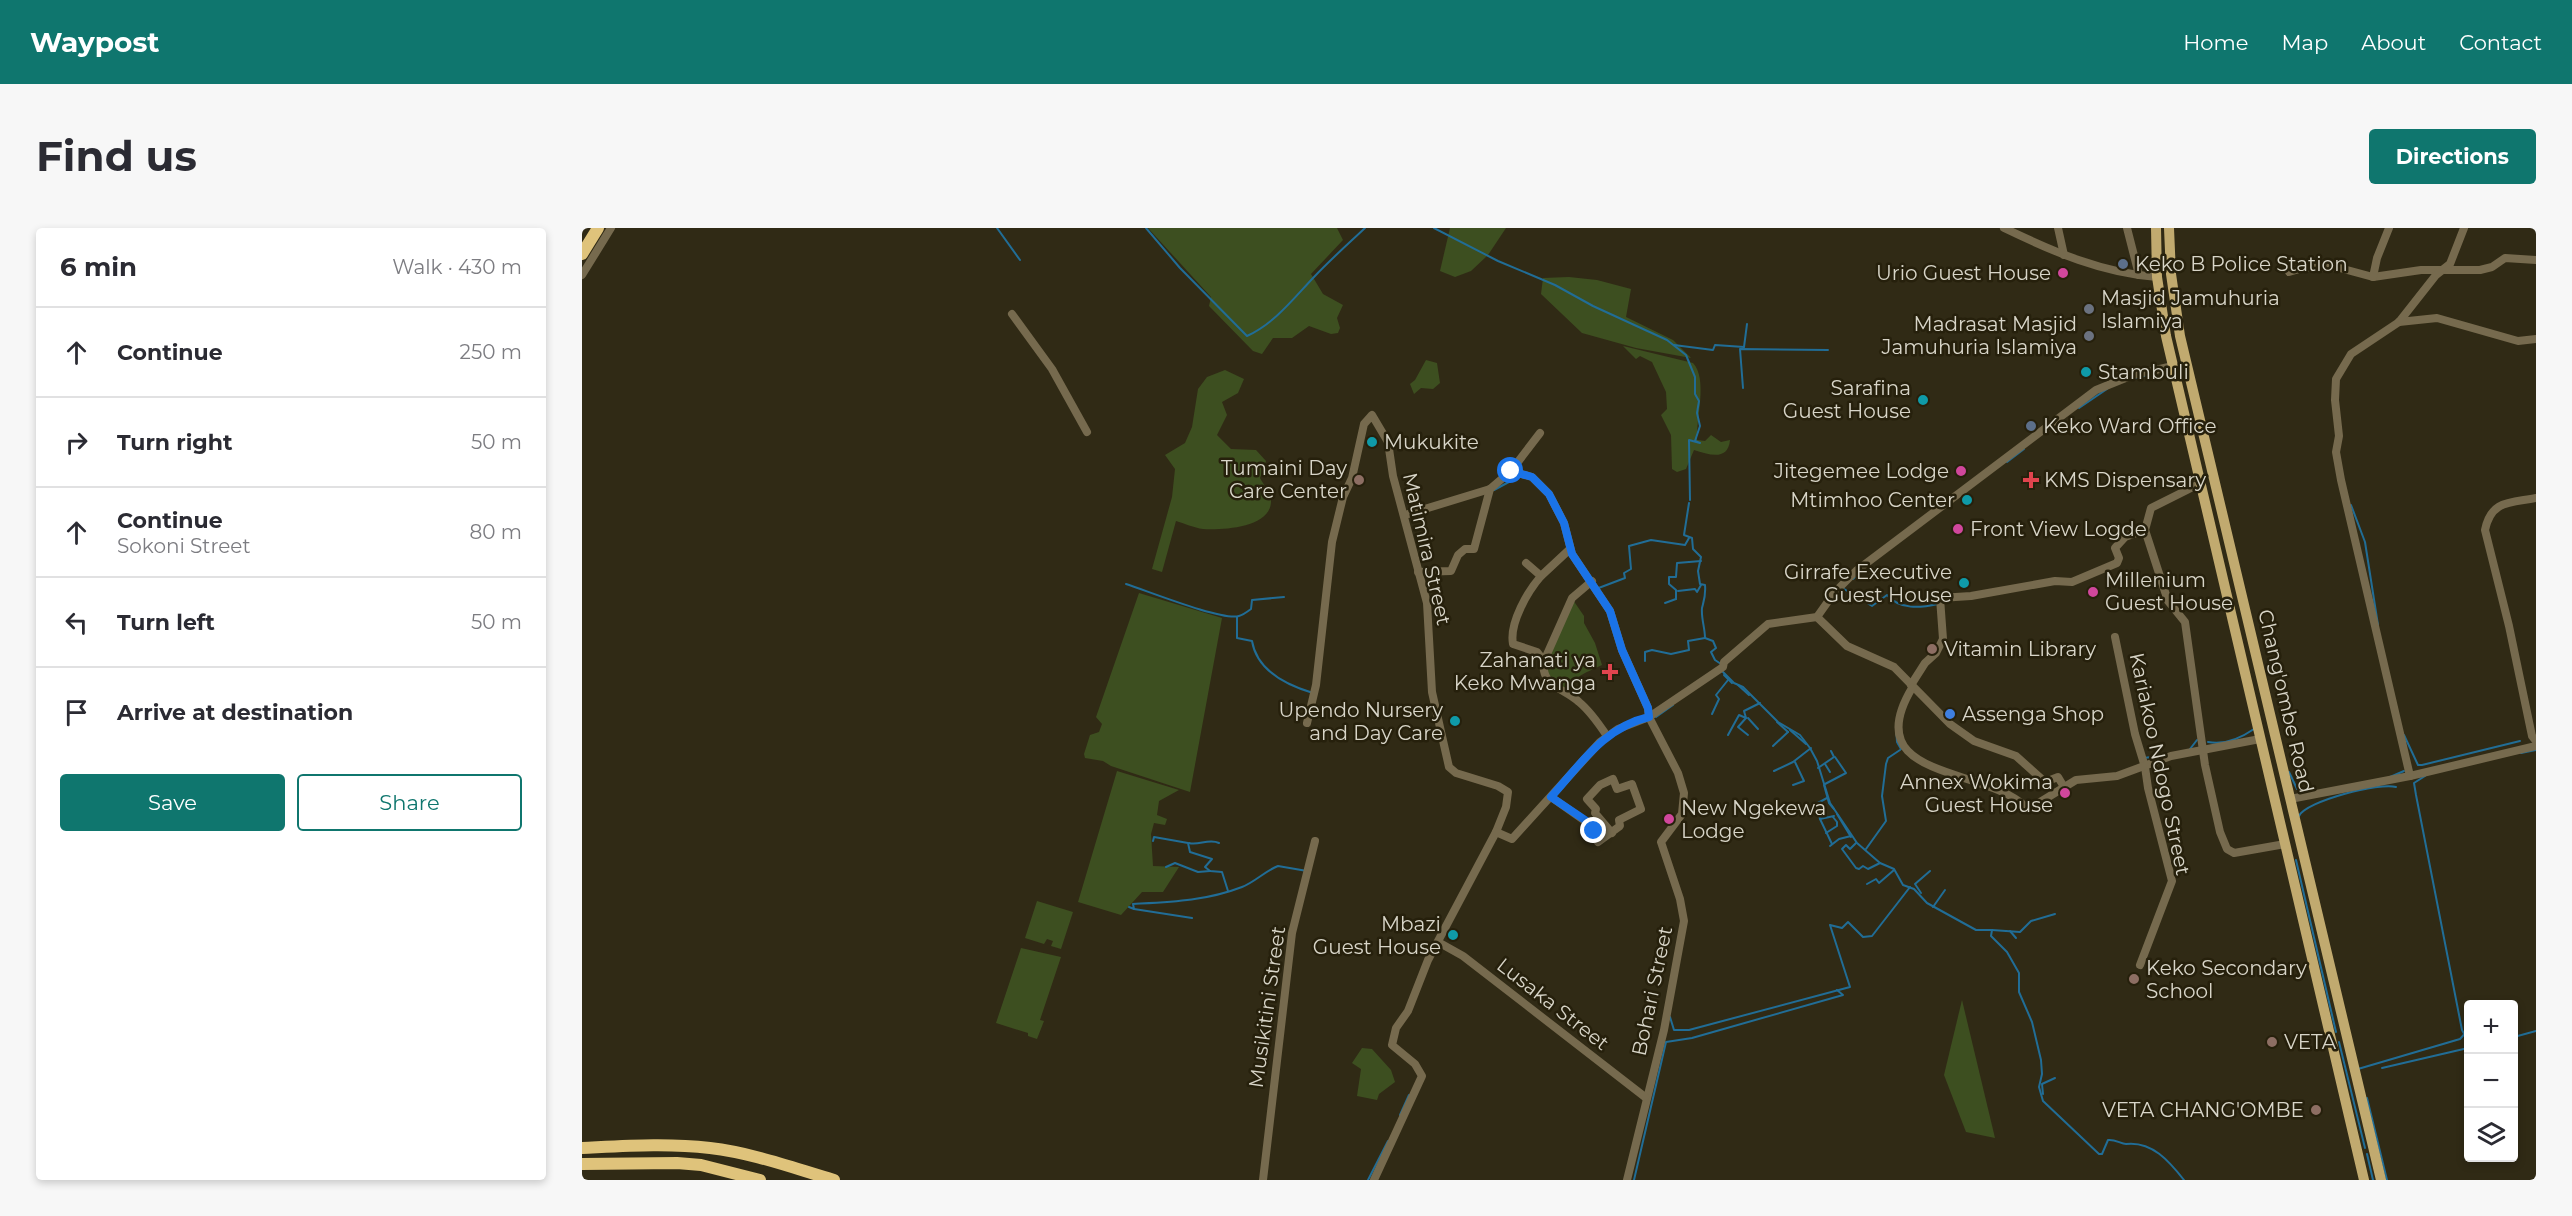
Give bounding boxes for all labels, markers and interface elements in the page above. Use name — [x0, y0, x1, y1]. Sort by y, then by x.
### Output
text: Waypost — [30, 25, 160, 59]
text: Home — [2183, 30, 2248, 55]
text: Map — [2281, 30, 2328, 55]
text: About — [2361, 30, 2426, 55]
text: Contact — [2459, 30, 2542, 55]
button: Directions — [2369, 129, 2536, 184]
text: Find us — [36, 130, 197, 182]
text: 6 min — [60, 251, 137, 283]
place label: Keko B Police Station — [2135, 252, 2348, 276]
text: Walk · 430 m — [392, 255, 522, 279]
marker: Keko B Police Station — [2116, 257, 2130, 271]
place label: Urio Guest House — [1876, 261, 2051, 285]
marker: Urio Guest House — [2056, 266, 2070, 280]
place label: Masjid Jamuhuria Islamiya — [2101, 286, 2280, 333]
marker: Masjid Jamuhuria Islamiya — [2082, 302, 2096, 316]
place label: Madrasat Masjid Jamuhuria Islamiya — [1881, 312, 2077, 359]
marker: Madrasat Masjid Jamuhuria Islamiya — [2082, 329, 2096, 343]
icon: ahead — [60, 336, 93, 369]
text: Continue — [117, 339, 223, 366]
text: 250 m — [460, 340, 522, 364]
place label: Stambuli — [2098, 360, 2189, 384]
marker: Stambuli — [2079, 365, 2093, 379]
place label: Sarafina Guest House — [1783, 376, 1911, 423]
marker: Sarafina Guest House — [1916, 393, 1930, 407]
place label: Keko Ward Office — [2043, 414, 2217, 438]
marker: Keko Ward Office — [2024, 419, 2038, 433]
icon: right — [60, 426, 93, 459]
text: Turn right — [117, 429, 232, 456]
text: 50 m — [471, 430, 522, 454]
place label: Mukukite — [1384, 430, 1479, 454]
marker: Mukukite — [1365, 435, 1379, 449]
place label: Tumaini Day Care Center — [1221, 456, 1347, 503]
route start — [1497, 457, 1523, 483]
place label: Jitegemee Lodge — [1773, 459, 1949, 483]
marker: Jitegemee Lodge — [1954, 464, 1968, 478]
place label: KMS Dispensary — [2044, 468, 2206, 492]
street label: Matimira Street — [1398, 470, 1456, 628]
marker: KMS Dispensary — [2022, 471, 2040, 489]
marker: Tumaini Day Care Center — [1352, 473, 1366, 487]
place label: Mtimhoo Center — [1790, 488, 1955, 512]
marker: Mtimhoo Center — [1960, 493, 1974, 507]
text: Continue — [117, 507, 223, 534]
icon: ahead — [60, 516, 93, 549]
place label: Front View Logde — [1970, 517, 2147, 541]
text: 80 m — [470, 520, 522, 544]
marker: Front View Logde — [1951, 522, 1965, 536]
text: Sokoni Street — [117, 534, 251, 558]
place label: Girrafe Executive Guest House — [1784, 560, 1952, 607]
place label: Millenium Guest House — [2105, 568, 2233, 615]
marker: Girrafe Executive Guest House — [1957, 576, 1971, 590]
marker: Millenium Guest House — [2086, 585, 2100, 599]
icon: left — [60, 606, 93, 639]
street label: Chang'ombe Road — [2253, 607, 2319, 795]
text: Turn left — [117, 609, 215, 636]
text: 50 m — [471, 610, 522, 634]
place label: Vitamin Library — [1944, 637, 2096, 661]
marker: Vitamin Library — [1925, 642, 1939, 656]
place label: Zahanati ya Keko Mwanga — [1454, 648, 1596, 695]
street label: Kariakoo Ndogo Street — [2125, 651, 2195, 877]
marker: Zahanati ya Keko Mwanga — [1601, 663, 1619, 681]
icon: arrive — [60, 696, 93, 729]
place label: Upendo Nursery and Day Care — [1278, 698, 1443, 745]
text: Arrive at destination — [117, 699, 353, 726]
place label: Assenga Shop — [1962, 702, 2104, 726]
marker: Assenga Shop — [1943, 707, 1957, 721]
marker: Upendo Nursery and Day Care — [1448, 714, 1462, 728]
place label: Annex Wokima Guest House — [1900, 770, 2053, 817]
button: Save — [60, 774, 285, 831]
button: Share — [297, 774, 522, 831]
marker: Annex Wokima Guest House — [2058, 786, 2072, 800]
place label: New Ngekewa Lodge — [1681, 796, 1826, 843]
marker: New Ngekewa Lodge — [1662, 812, 1676, 826]
route end — [1580, 817, 1606, 843]
place label: Mbazi Guest House — [1313, 912, 1441, 959]
street label: Bohari Street — [1627, 924, 1677, 1058]
street label: Musikitini Street — [1244, 925, 1290, 1089]
marker: Mbazi Guest House — [1446, 928, 1460, 942]
street label: Lusaka Street — [1492, 953, 1614, 1055]
place label: Keko Secondary School — [2146, 956, 2307, 1003]
marker: Keko Secondary School — [2127, 972, 2141, 986]
map controls — [2464, 1000, 2518, 1162]
button: + — [2464, 1000, 2518, 1054]
place label: VETA — [2284, 1030, 2337, 1054]
marker: VETA — [2265, 1035, 2279, 1049]
button: − — [2464, 1054, 2518, 1108]
place label: VETA CHANG'OMBE — [2102, 1098, 2304, 1122]
marker: VETA CHANG'OMBE — [2309, 1103, 2323, 1117]
button: layers — [2464, 1108, 2518, 1162]

